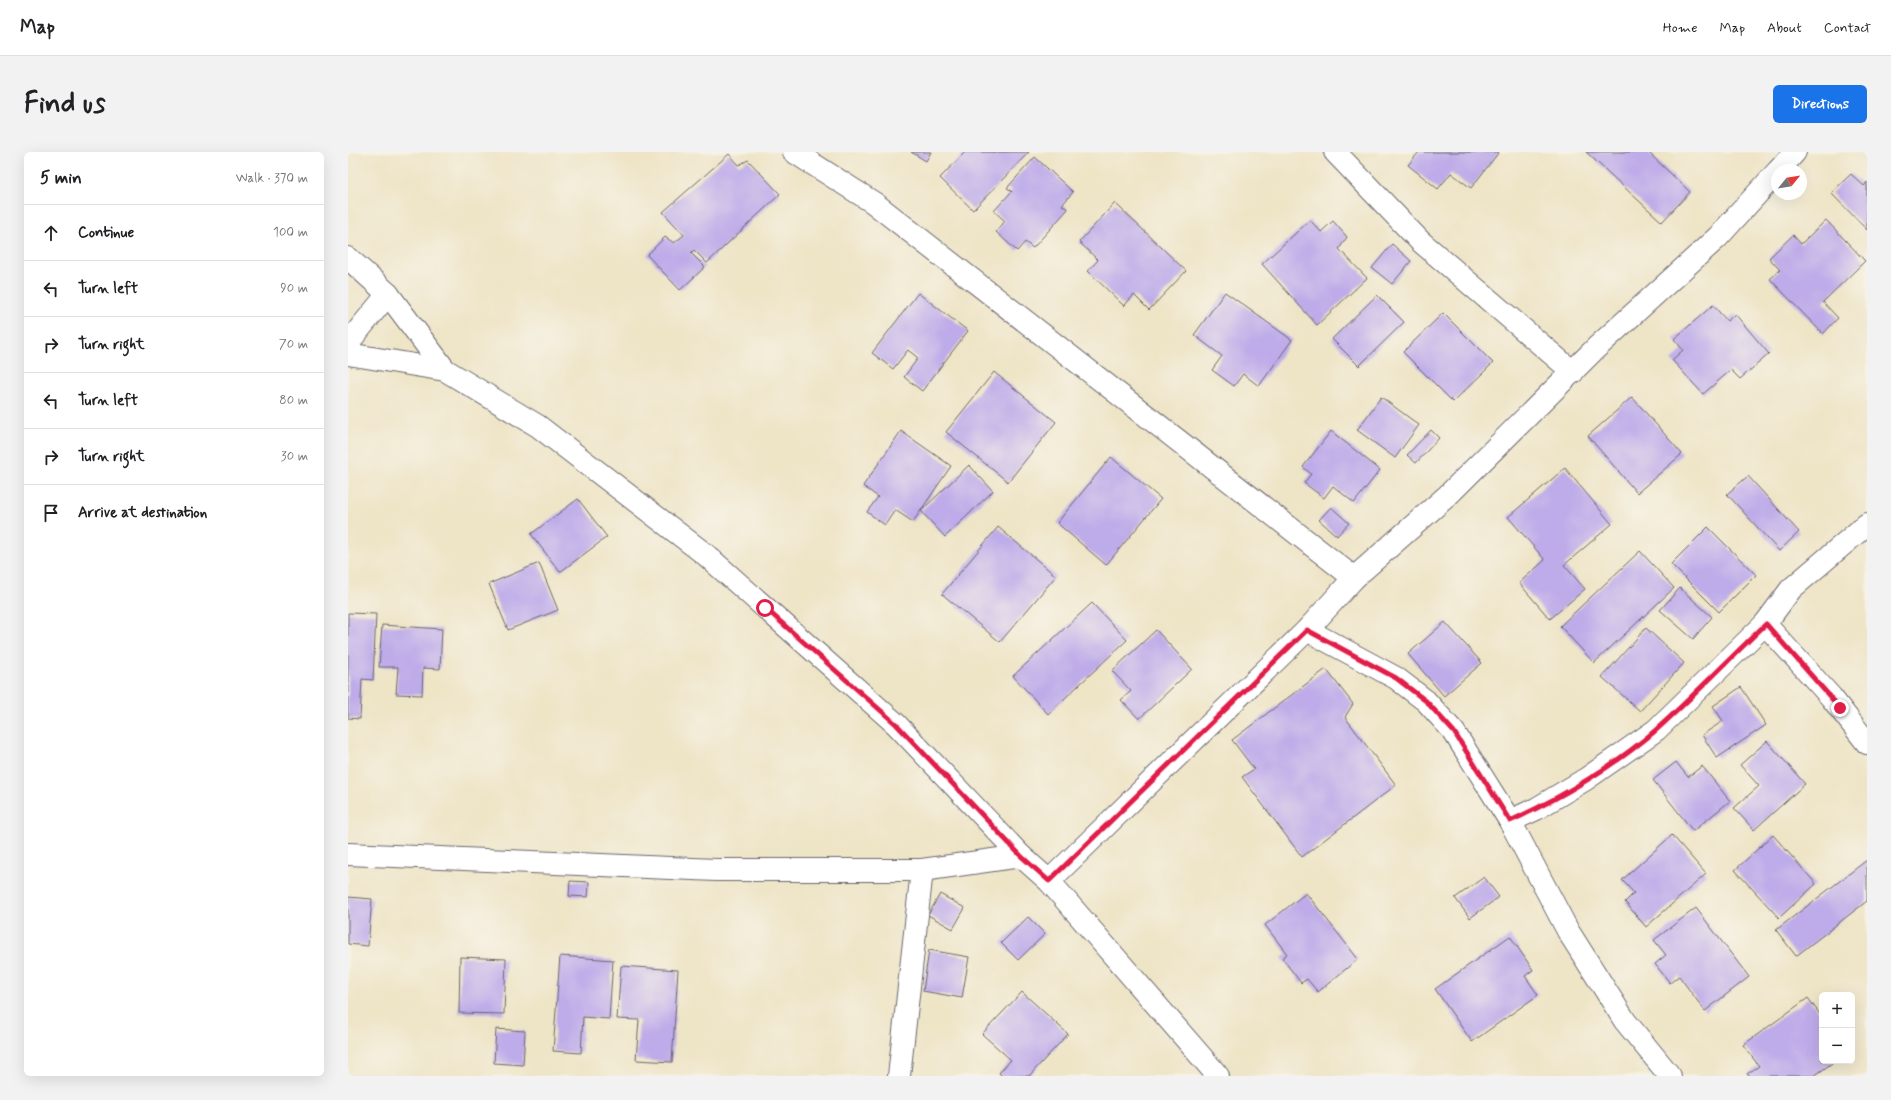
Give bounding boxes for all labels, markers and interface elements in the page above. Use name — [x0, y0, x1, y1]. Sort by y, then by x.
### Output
text: Map — [20, 15, 55, 40]
text: Home — [1663, 19, 1697, 37]
text: Map — [1719, 19, 1745, 37]
text: About — [1767, 19, 1802, 37]
text: Contact — [1824, 19, 1871, 37]
button: Directions — [1773, 85, 1867, 123]
text: Find us — [24, 86, 105, 123]
north arrow — [1771, 164, 1807, 200]
text: 5 min — [40, 167, 82, 189]
text: Walk · 370 m — [236, 170, 308, 187]
icon: ahead — [40, 222, 62, 244]
text: Continue — [78, 223, 134, 243]
text: 100 m — [273, 224, 308, 241]
icon: left — [40, 278, 62, 300]
text: Turn left — [78, 279, 138, 299]
text: 90 m — [280, 280, 308, 297]
icon: right — [40, 334, 62, 356]
text: Turn right — [78, 335, 145, 355]
text: 70 m — [279, 336, 308, 353]
icon: left — [40, 390, 62, 412]
text: Turn left — [78, 391, 138, 411]
text: 80 m — [279, 392, 308, 409]
icon: right — [40, 446, 62, 468]
text: Turn right — [78, 447, 145, 467]
text: 30 m — [281, 448, 308, 465]
icon: arrive — [40, 502, 62, 524]
text: Arrive at destination — [78, 503, 207, 523]
route start — [756, 599, 774, 617]
route end — [1831, 699, 1849, 717]
map controls — [1819, 992, 1855, 1064]
button: + — [1819, 992, 1855, 1028]
button: − — [1819, 1028, 1855, 1064]

